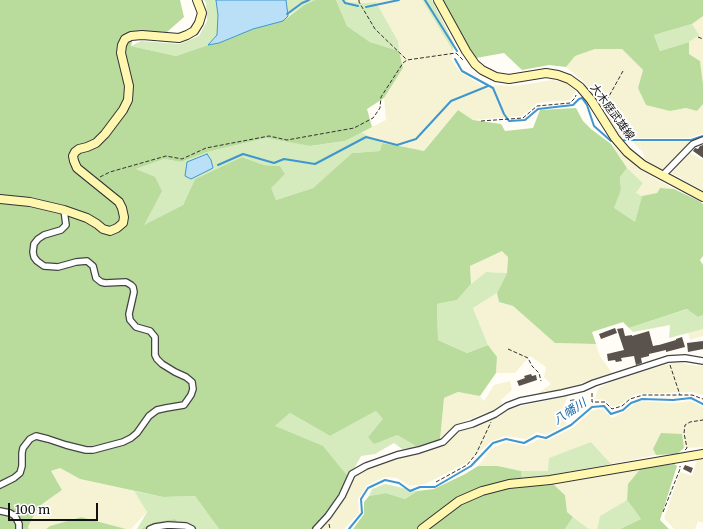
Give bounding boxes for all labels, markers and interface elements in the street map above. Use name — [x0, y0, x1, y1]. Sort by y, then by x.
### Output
street label: 大木庭武雄線 — [587, 81, 637, 143]
water label: 八幡川 — [551, 396, 589, 428]
scale bar — [10, 495, 100, 521]
text: 100 m — [15, 502, 50, 517]

